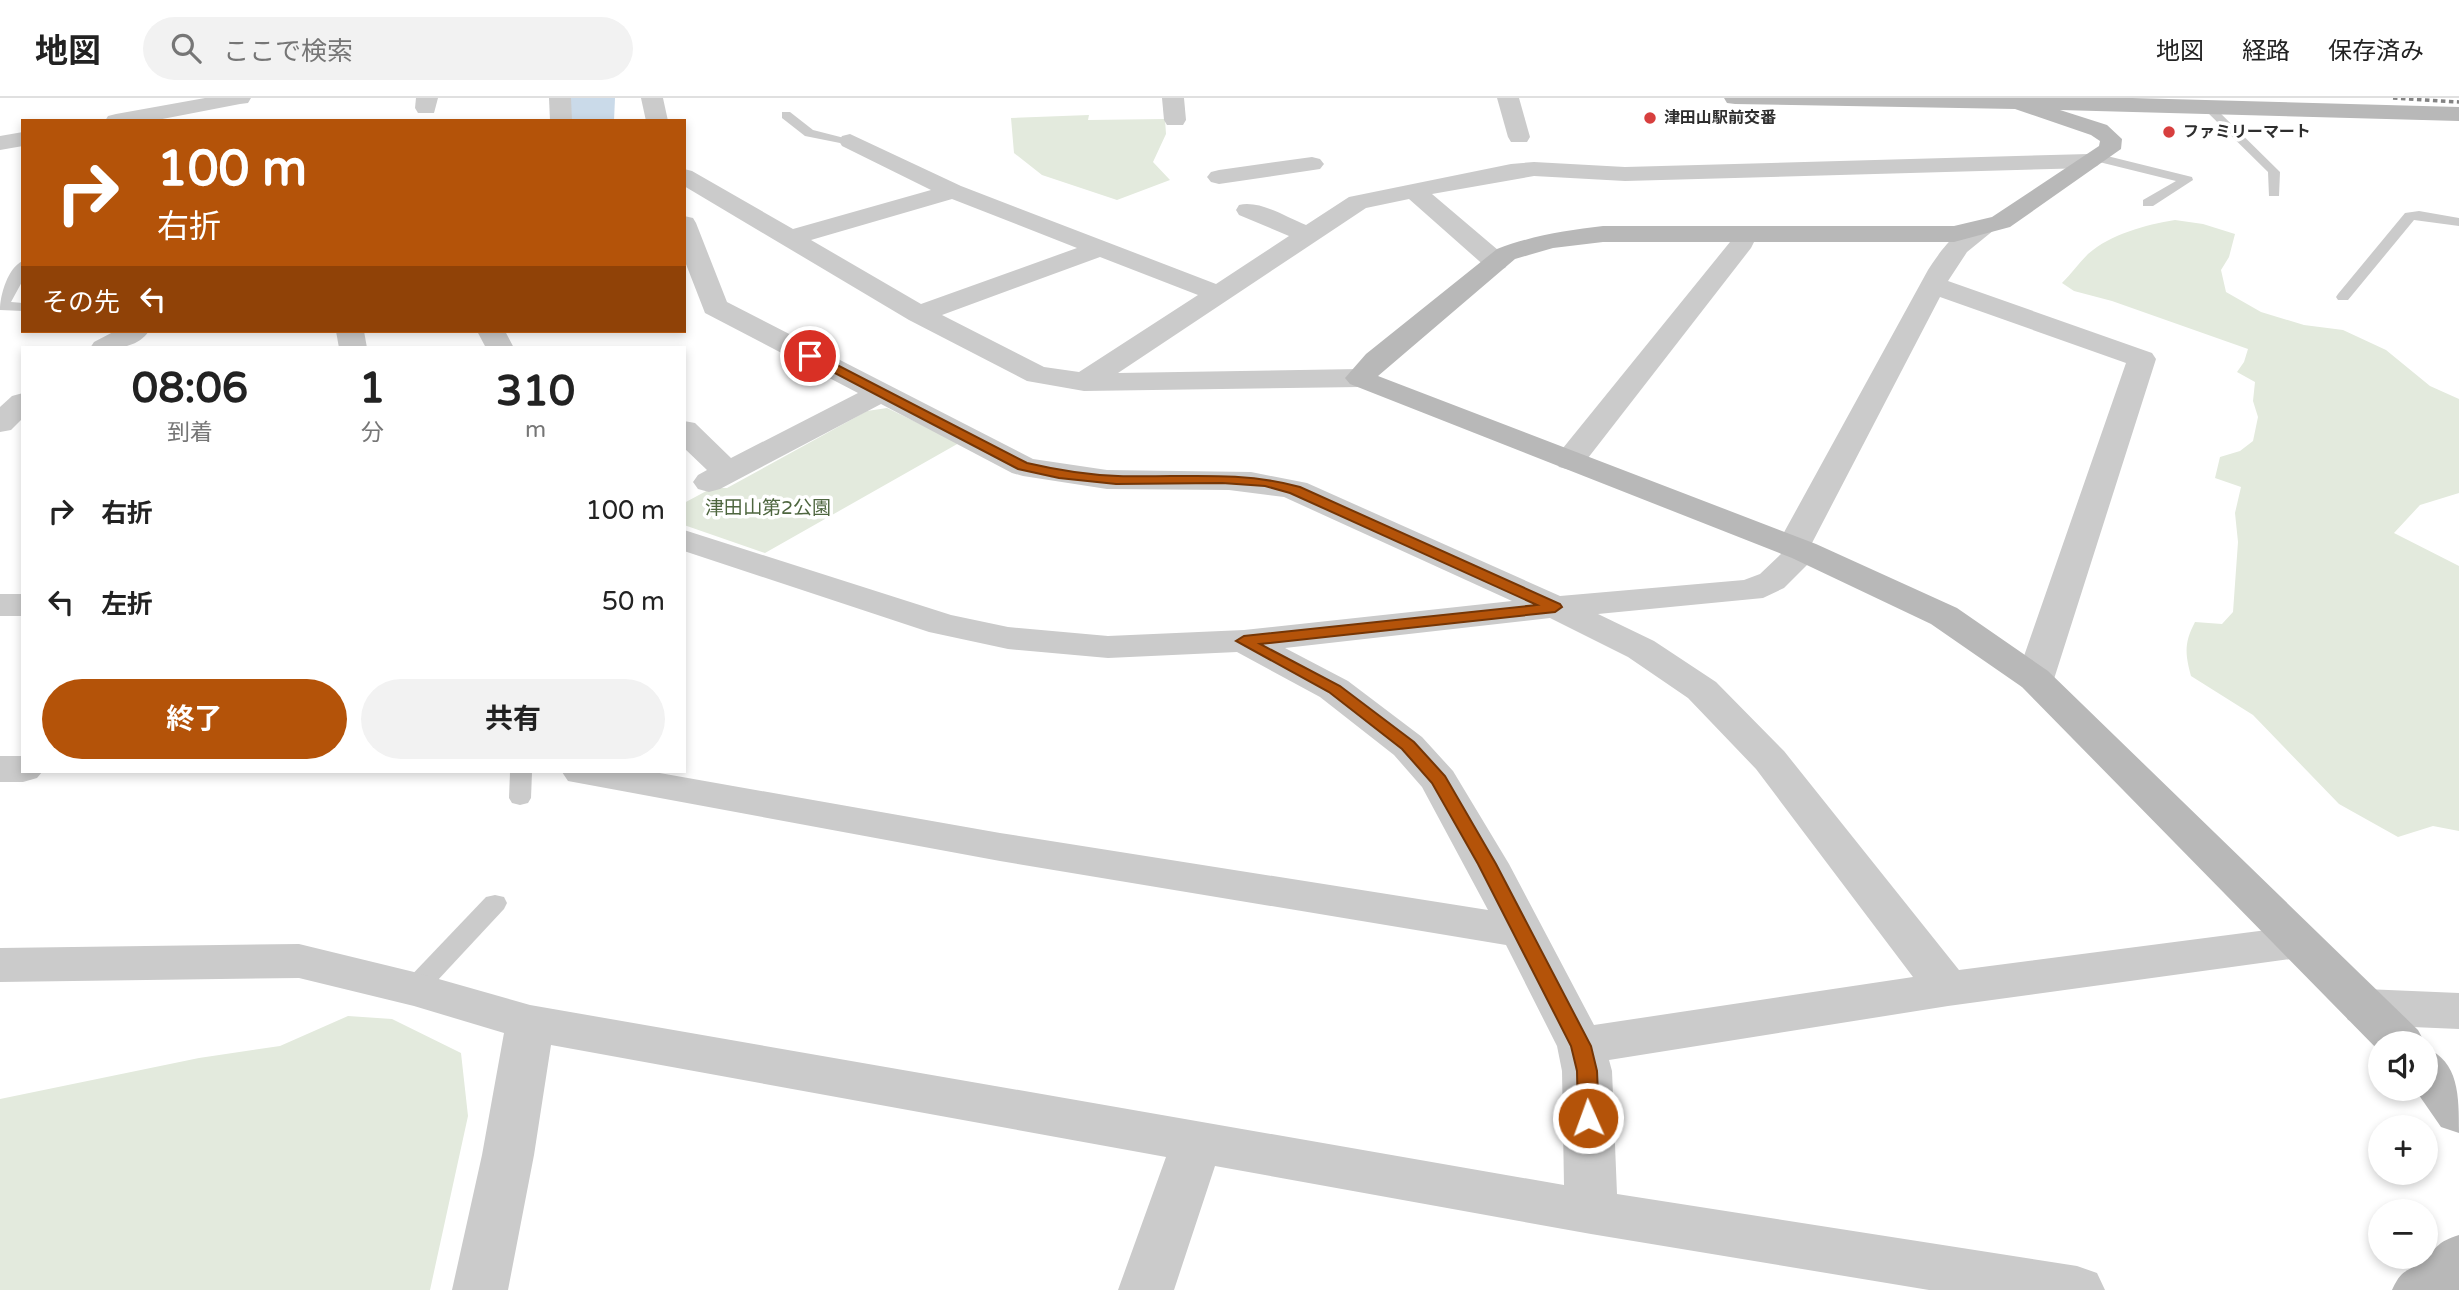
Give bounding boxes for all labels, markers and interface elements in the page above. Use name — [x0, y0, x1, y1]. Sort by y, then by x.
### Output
search box — [143, 17, 633, 80]
icon: search — [167, 29, 205, 67]
text: 地図 — [35, 32, 101, 71]
text: ここで検索 — [223, 36, 353, 67]
text: 地図 — [2156, 37, 2204, 66]
text: 経路 — [2242, 37, 2290, 66]
text: 保存済み — [2328, 37, 2424, 66]
place label: 津田山駅前交番 — [1664, 108, 1776, 128]
marker: 津田山駅前交番 — [1642, 110, 1658, 126]
place label: ファミリーマート — [2183, 122, 2311, 142]
marker: ファミリーマート — [2161, 124, 2177, 140]
text: 100 m — [157, 140, 307, 199]
icon: right — [42, 147, 133, 238]
text: 右折 — [157, 208, 221, 246]
icon: left — [134, 280, 172, 318]
text: その先 — [42, 287, 120, 318]
pin — [780, 326, 840, 386]
icon: arrive — [791, 337, 829, 375]
text: 08:06 — [132, 363, 248, 414]
text: 1 — [359, 363, 385, 414]
text: 310 — [496, 366, 575, 417]
text: m — [525, 416, 546, 444]
text: 到着 — [167, 419, 213, 447]
text: 分 — [361, 419, 384, 447]
icon: right — [42, 492, 80, 530]
text: 100 m — [585, 495, 665, 526]
park label: 津田山第2公園 — [705, 497, 831, 519]
text: 右折 — [101, 498, 153, 529]
icon: left — [42, 583, 80, 621]
text: 50 m — [602, 586, 665, 617]
text: 左折 — [101, 589, 153, 620]
button: 終了 — [42, 679, 347, 759]
button: 共有 — [361, 679, 665, 759]
map controls — [2368, 1031, 2438, 1269]
button: sound — [2368, 1031, 2438, 1101]
position arrow — [1551, 1081, 1625, 1155]
button: + — [2368, 1115, 2438, 1185]
button: − — [2368, 1199, 2438, 1269]

